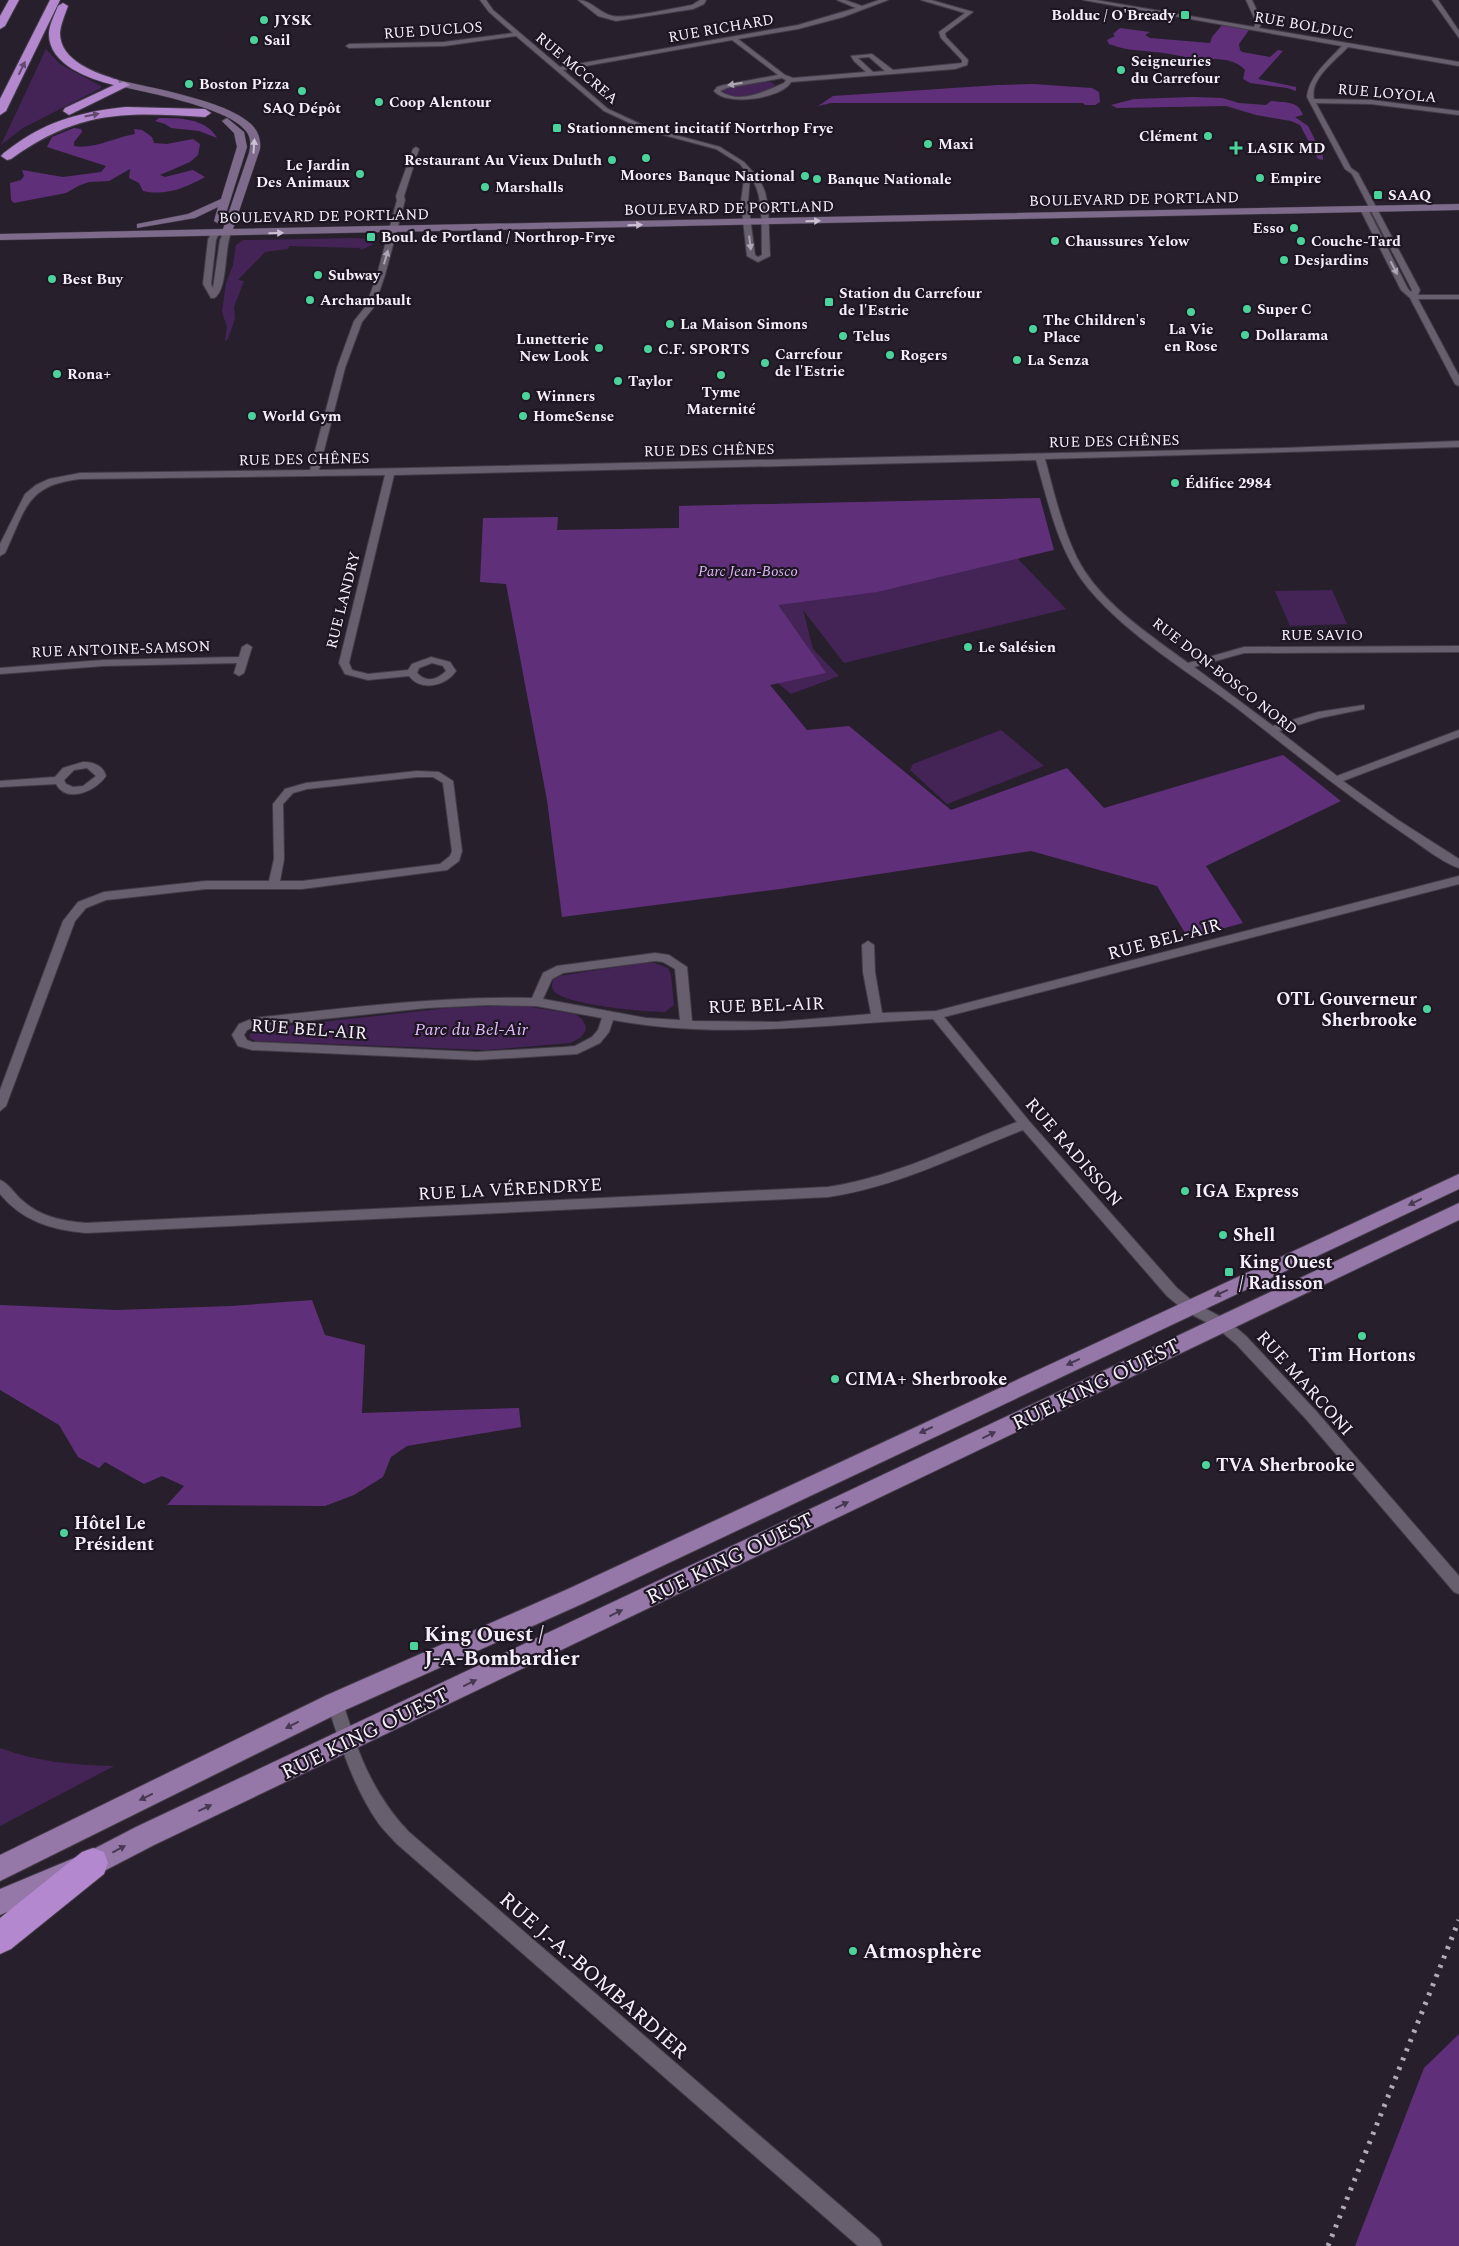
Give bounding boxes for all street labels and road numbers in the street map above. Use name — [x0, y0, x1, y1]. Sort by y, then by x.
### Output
street label: RUE BOLDUC — [1252, 5, 1356, 46]
street label: RUE RICHARD — [666, 8, 776, 49]
street label: RUE DUCLOS — [383, 16, 483, 45]
street label: RUE MCCREA — [530, 27, 623, 110]
street label: RUE LOYOLA — [1337, 78, 1437, 109]
street label: BOULEVARD DE PORTLAND — [1029, 186, 1239, 213]
street label: BOULEVARD DE PORTLAND — [624, 195, 834, 222]
street label: BOULEVARD DE PORTLAND — [219, 203, 429, 230]
street label: RUE DES CHÊNES — [1048, 429, 1180, 454]
street label: RUE DES CHÊNES — [643, 438, 775, 463]
street label: RUE DES CHÊNES — [238, 447, 370, 472]
street label: RUE LANDRY — [320, 549, 367, 651]
street label: RUE DON-BOSCO NORD — [1147, 612, 1302, 741]
street label: RUE SAVIO — [1281, 624, 1363, 647]
street label: RUE ANTOINE-SAMSON — [31, 635, 211, 664]
street label: RUE BEL-AIR — [1105, 911, 1224, 968]
street label: RUE BEL-AIR — [708, 990, 825, 1021]
street label: RUE BEL-AIR — [250, 1012, 368, 1047]
street label: RUE RADISSON — [1019, 1092, 1129, 1213]
street label: RUE LA VÉRENDRYE — [417, 1171, 603, 1208]
street label: RUE MARCONI — [1250, 1325, 1359, 1442]
street label: RUE KING OUEST — [1007, 1330, 1186, 1440]
street label: RUE KING OUEST — [641, 1504, 820, 1614]
street label: RUE KING OUEST — [276, 1679, 455, 1789]
street label: RUE J.-A.-BOMBARDIER — [492, 1884, 695, 2067]

